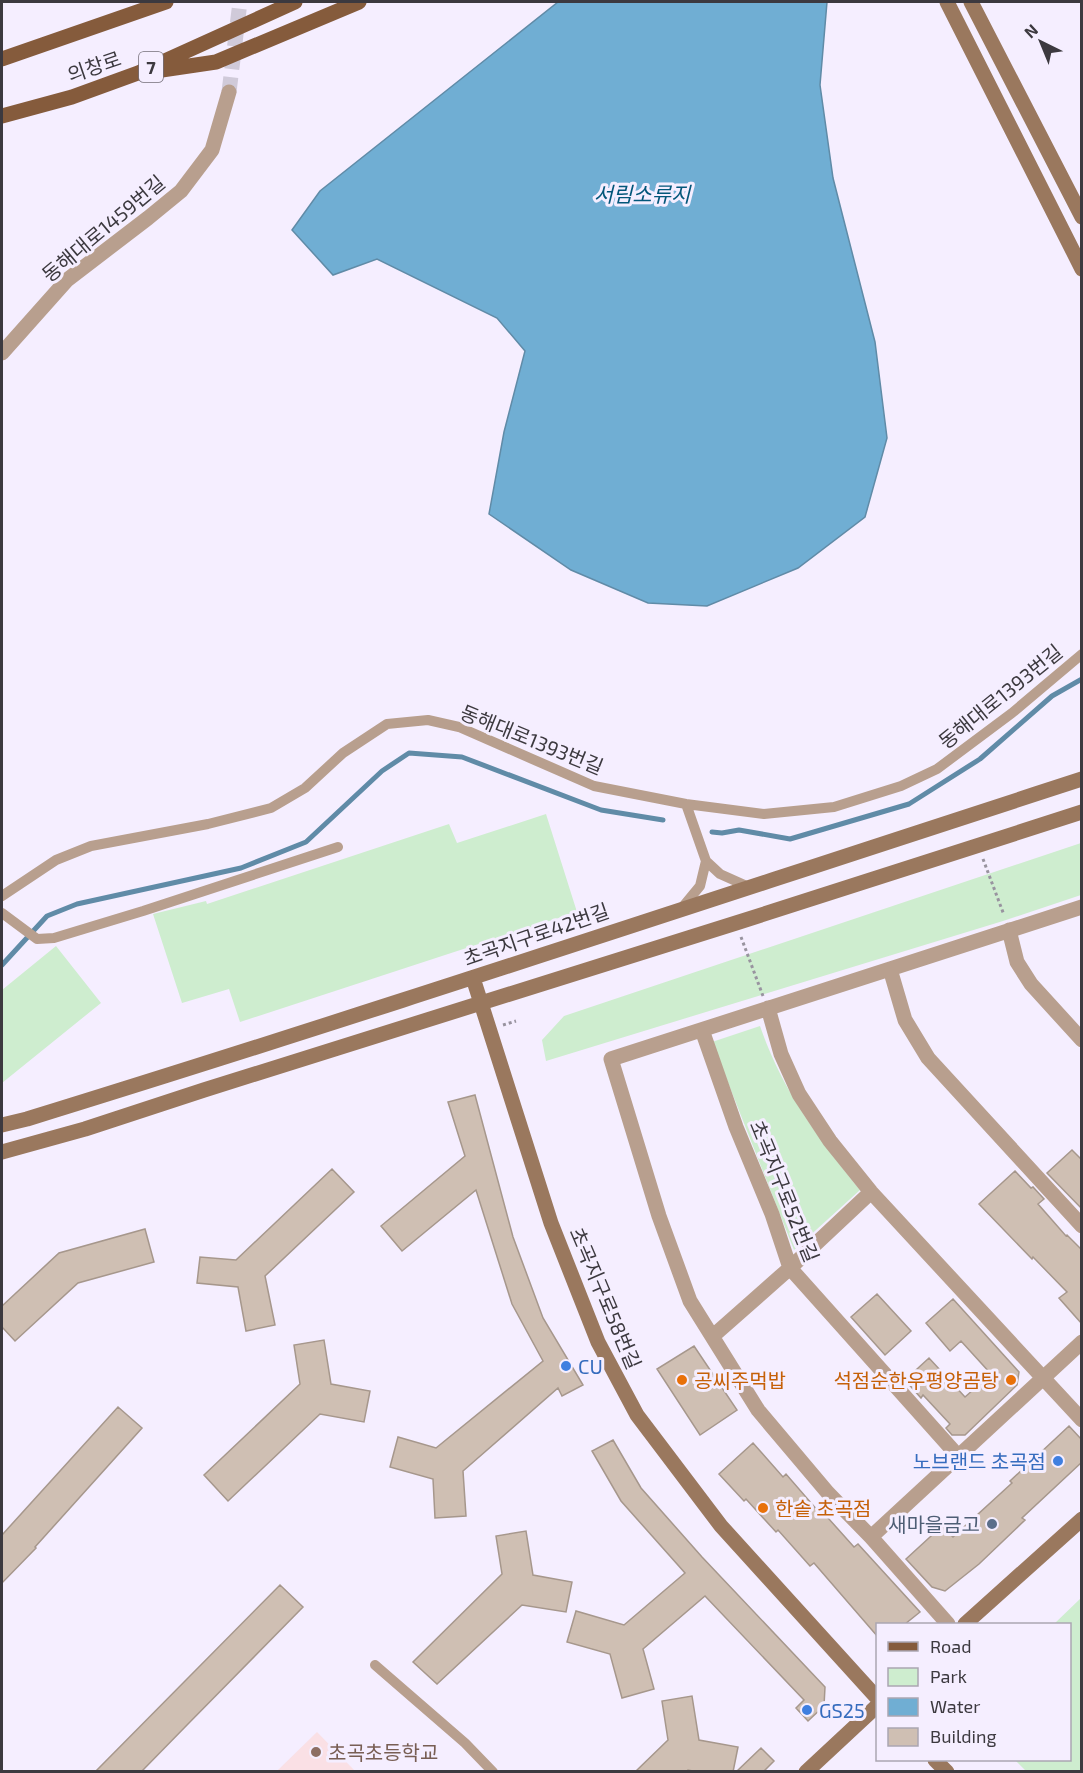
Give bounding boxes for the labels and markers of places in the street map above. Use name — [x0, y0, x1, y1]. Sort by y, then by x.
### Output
place label: CU — [578, 1354, 603, 1378]
marker: CU — [559, 1359, 573, 1373]
place label: 공씨주먹밥 — [694, 1368, 786, 1392]
place label: 석점순한우평양곰탕 — [833, 1368, 999, 1392]
marker: 공씨주먹밥 — [675, 1373, 689, 1387]
marker: 석점순한우평양곰탕 — [1004, 1373, 1018, 1387]
place label: 노브랜드 초곡점 — [913, 1449, 1046, 1473]
marker: 노브랜드 초곡점 — [1051, 1454, 1065, 1468]
place label: 한솥 초곡점 — [775, 1496, 871, 1520]
marker: 한솥 초곡점 — [756, 1501, 770, 1515]
place label: 새마을금고 — [888, 1512, 980, 1536]
marker: 새마을금고 — [985, 1517, 999, 1531]
place label: GS25 — [819, 1698, 865, 1722]
marker: GS25 — [800, 1703, 814, 1717]
place label: 초곡초등학교 — [328, 1740, 438, 1764]
marker: 초곡초등학교 — [309, 1745, 323, 1759]

